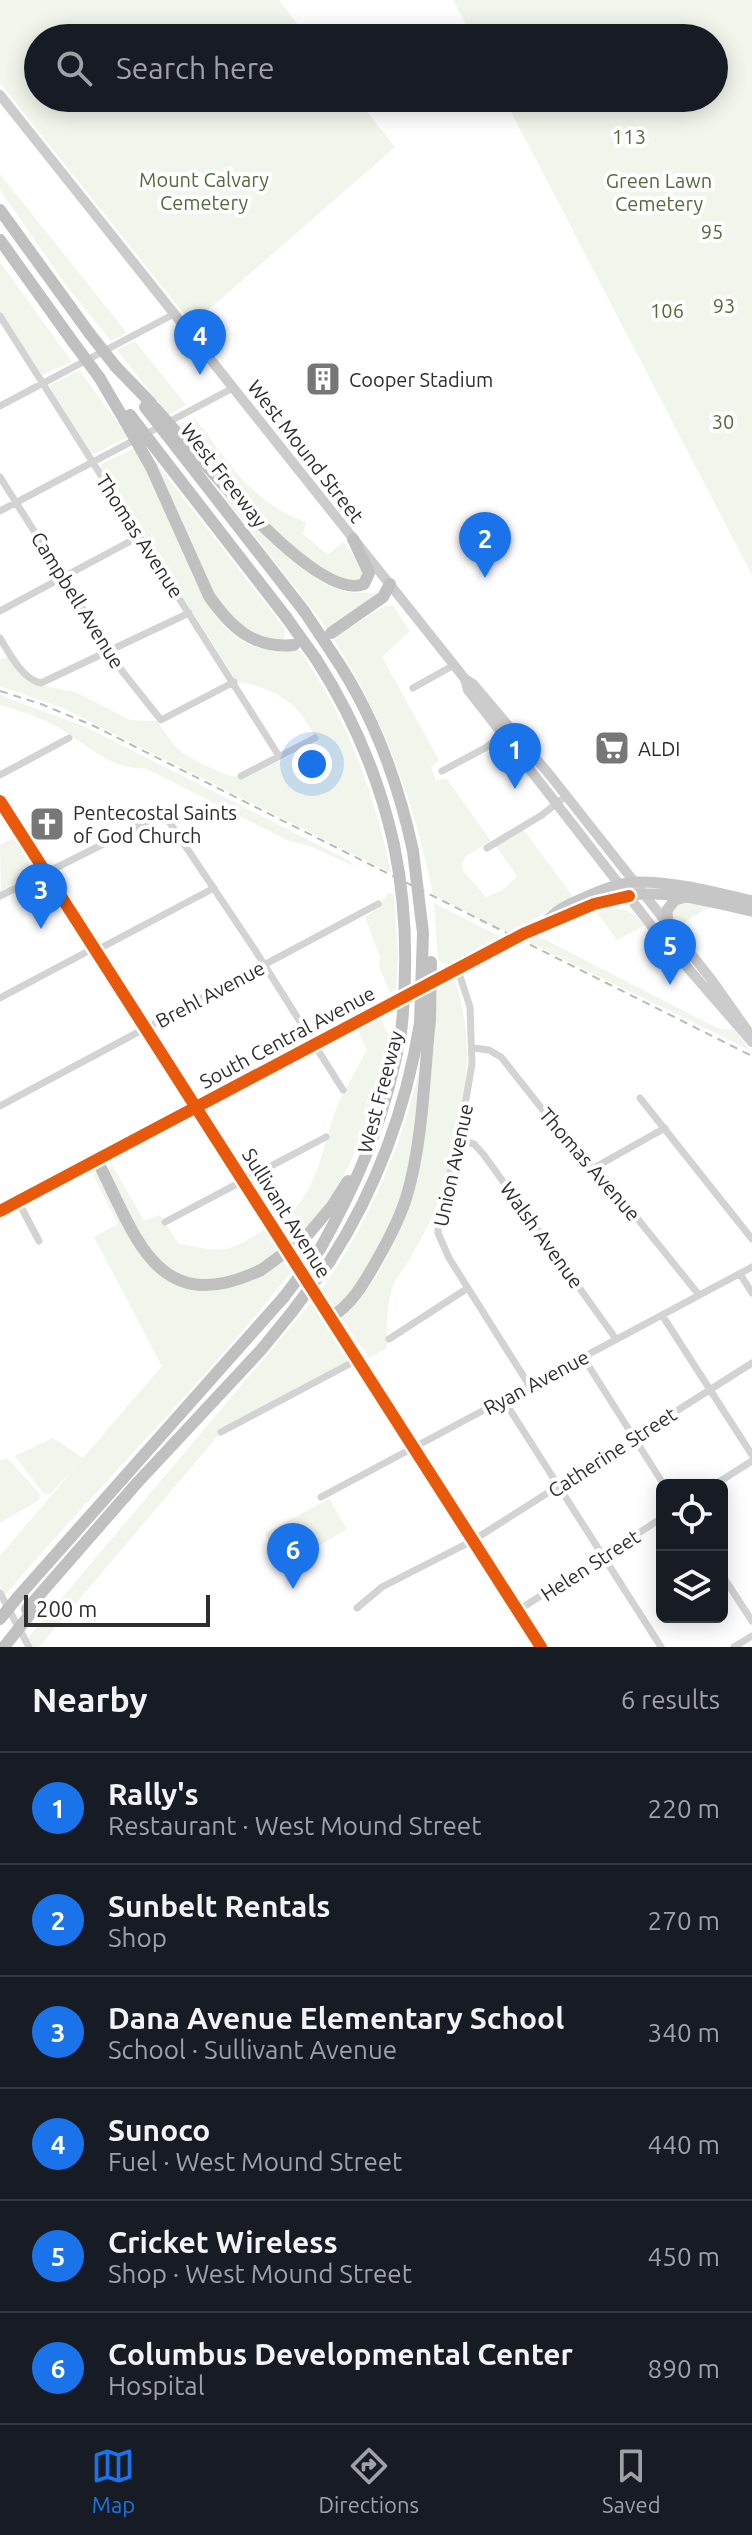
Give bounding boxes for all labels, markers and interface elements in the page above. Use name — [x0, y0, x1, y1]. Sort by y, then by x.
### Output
search box — [24, 24, 728, 112]
icon: search — [52, 46, 96, 90]
text: Search here — [116, 51, 275, 85]
park label: 113 — [612, 125, 646, 148]
park label: Mount Calvary Cemetery — [139, 168, 269, 214]
park label: Green Lawn Cemetery — [606, 169, 712, 215]
park label: 95 — [701, 220, 723, 243]
park label: 93 — [713, 294, 735, 317]
park label: 106 — [650, 299, 684, 322]
pin: 4 — [174, 309, 226, 375]
building icon: Cooper Stadium — [304, 360, 342, 398]
place label: Cooper Stadium — [349, 368, 493, 391]
street label: West Mound Street — [243, 375, 369, 527]
park label: 30 — [712, 410, 734, 433]
street label: West Freeway — [176, 418, 272, 532]
street label: Thomas Avenue — [92, 470, 188, 602]
pin: 2 — [459, 512, 511, 578]
street label: Campbell Avenue — [27, 527, 129, 673]
pin: 1 — [489, 723, 541, 789]
supermarket icon: ALDI — [593, 729, 631, 767]
place label: ALDI — [638, 737, 680, 760]
your location — [292, 744, 332, 784]
place label: Pentecostal Saints of God Church — [73, 801, 237, 847]
church icon: Pentecostal Saints of God Church — [28, 805, 66, 843]
pin: 3 — [15, 863, 67, 929]
pin: 5 — [644, 919, 696, 985]
street label: Brehl Avenue — [152, 956, 268, 1032]
street label: South Central Avenue — [195, 981, 379, 1093]
street label: West Freeway — [353, 1028, 407, 1156]
street label: Union Avenue — [429, 1101, 477, 1229]
street label: Thomas Avenue — [535, 1103, 645, 1225]
street label: Sullivant Avenue — [238, 1144, 336, 1282]
street label: Walsh Avenue — [496, 1177, 588, 1293]
street label: Ryan Avenue — [479, 1345, 593, 1419]
street label: Catherine Street — [544, 1402, 681, 1502]
map controls — [656, 1479, 728, 1623]
button: locate — [656, 1479, 728, 1551]
pin: 6 — [267, 1523, 319, 1589]
street label: Helen Street — [536, 1524, 644, 1605]
button: layers — [656, 1551, 728, 1623]
scale bar — [24, 1591, 210, 1627]
text: 200 m — [36, 1596, 97, 1621]
text: Nearby — [32, 1680, 147, 1718]
text: 6 results — [621, 1685, 720, 1714]
text: Rally's — [108, 1777, 199, 1811]
text: 1 — [51, 1794, 65, 1823]
text: 220 m — [648, 1794, 720, 1823]
text: Restaurant · West Mound Street — [108, 1811, 481, 1840]
text: Sunbelt Rentals — [108, 1889, 330, 1923]
text: 2 — [51, 1906, 65, 1935]
text: 270 m — [648, 1906, 720, 1935]
text: Shop — [108, 1923, 167, 1952]
text: Dana Avenue Elementary School — [108, 2001, 564, 2035]
text: 3 — [51, 2018, 65, 2047]
text: 340 m — [648, 2018, 720, 2047]
text: School · Sullivant Avenue — [108, 2035, 397, 2064]
text: Sunoco — [108, 2113, 210, 2147]
text: 4 — [51, 2130, 65, 2159]
text: 440 m — [648, 2130, 720, 2159]
text: Fuel · West Mound Street — [108, 2147, 402, 2176]
text: Cricket Wireless — [108, 2225, 338, 2259]
text: 5 — [51, 2242, 65, 2271]
text: 450 m — [648, 2242, 720, 2271]
text: Shop · West Mound Street — [108, 2259, 412, 2288]
text: Columbus Developmental Center — [108, 2337, 573, 2371]
text: 6 — [51, 2354, 65, 2383]
text: 890 m — [648, 2354, 720, 2383]
text: Hospital — [108, 2371, 205, 2400]
tab: Map — [91, 2444, 135, 2517]
tab: Directions — [318, 2444, 419, 2517]
tab: Saved — [602, 2444, 661, 2517]

